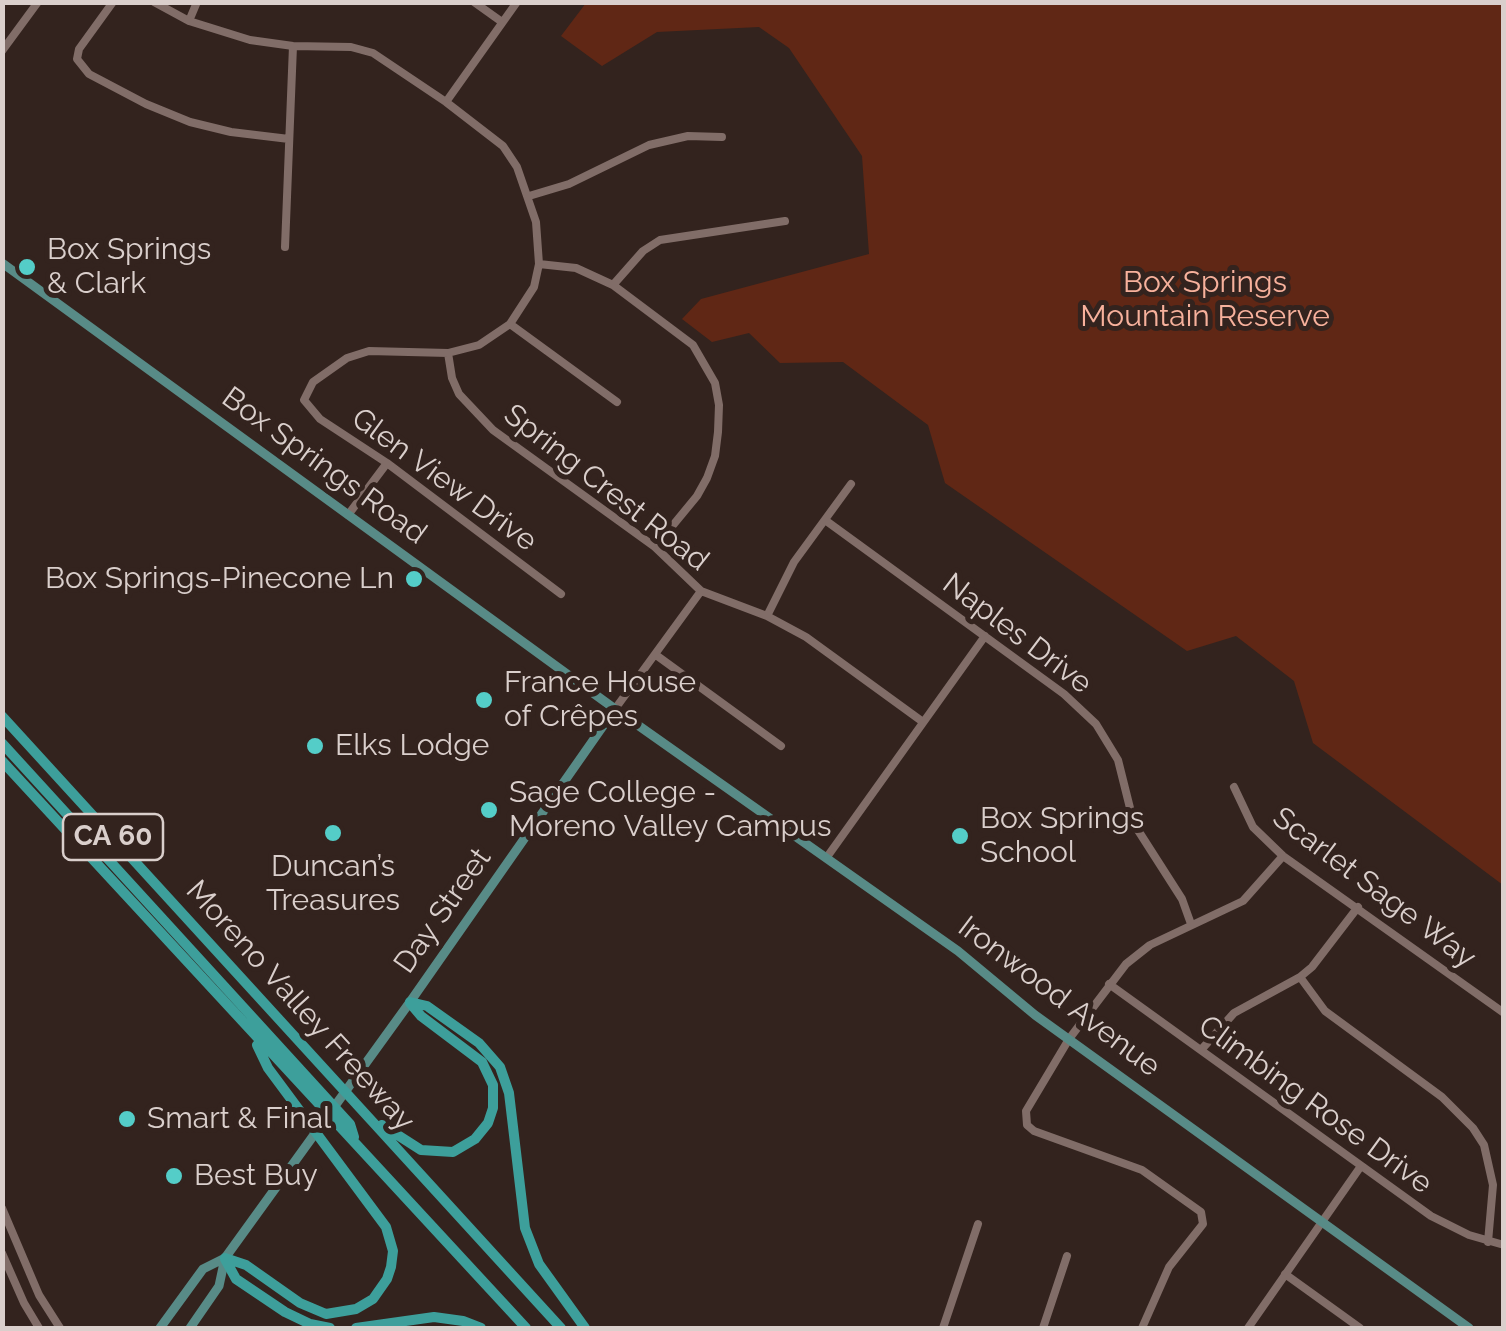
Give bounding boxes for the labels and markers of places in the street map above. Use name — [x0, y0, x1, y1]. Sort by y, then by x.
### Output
place label: Box Springs & Clark — [47, 232, 211, 302]
marker: Box Springs & Clark — [16, 256, 38, 278]
place label: Box Springs-Pinecone Ln — [45, 561, 394, 597]
marker: Box Springs-Pinecone Ln — [403, 568, 425, 590]
place label: France House of Crêpes — [504, 665, 696, 736]
marker: France House of Crêpes — [473, 689, 495, 711]
place label: Elks Lodge — [335, 728, 489, 764]
marker: Elks Lodge — [304, 735, 326, 757]
place label: Sage College - Moreno Valley Campus — [509, 775, 831, 846]
marker: Sage College - Moreno Valley Campus — [478, 799, 500, 821]
place label: Box Springs School — [980, 801, 1144, 872]
marker: Duncan’s Treasures — [322, 822, 344, 844]
marker: Box Springs School — [949, 825, 971, 847]
place label: Duncan’s Treasures — [266, 849, 400, 920]
place label: Smart & Final — [147, 1101, 331, 1137]
marker: Smart & Final — [116, 1108, 138, 1130]
place label: Best Buy — [194, 1158, 318, 1194]
marker: Best Buy — [163, 1165, 185, 1187]

